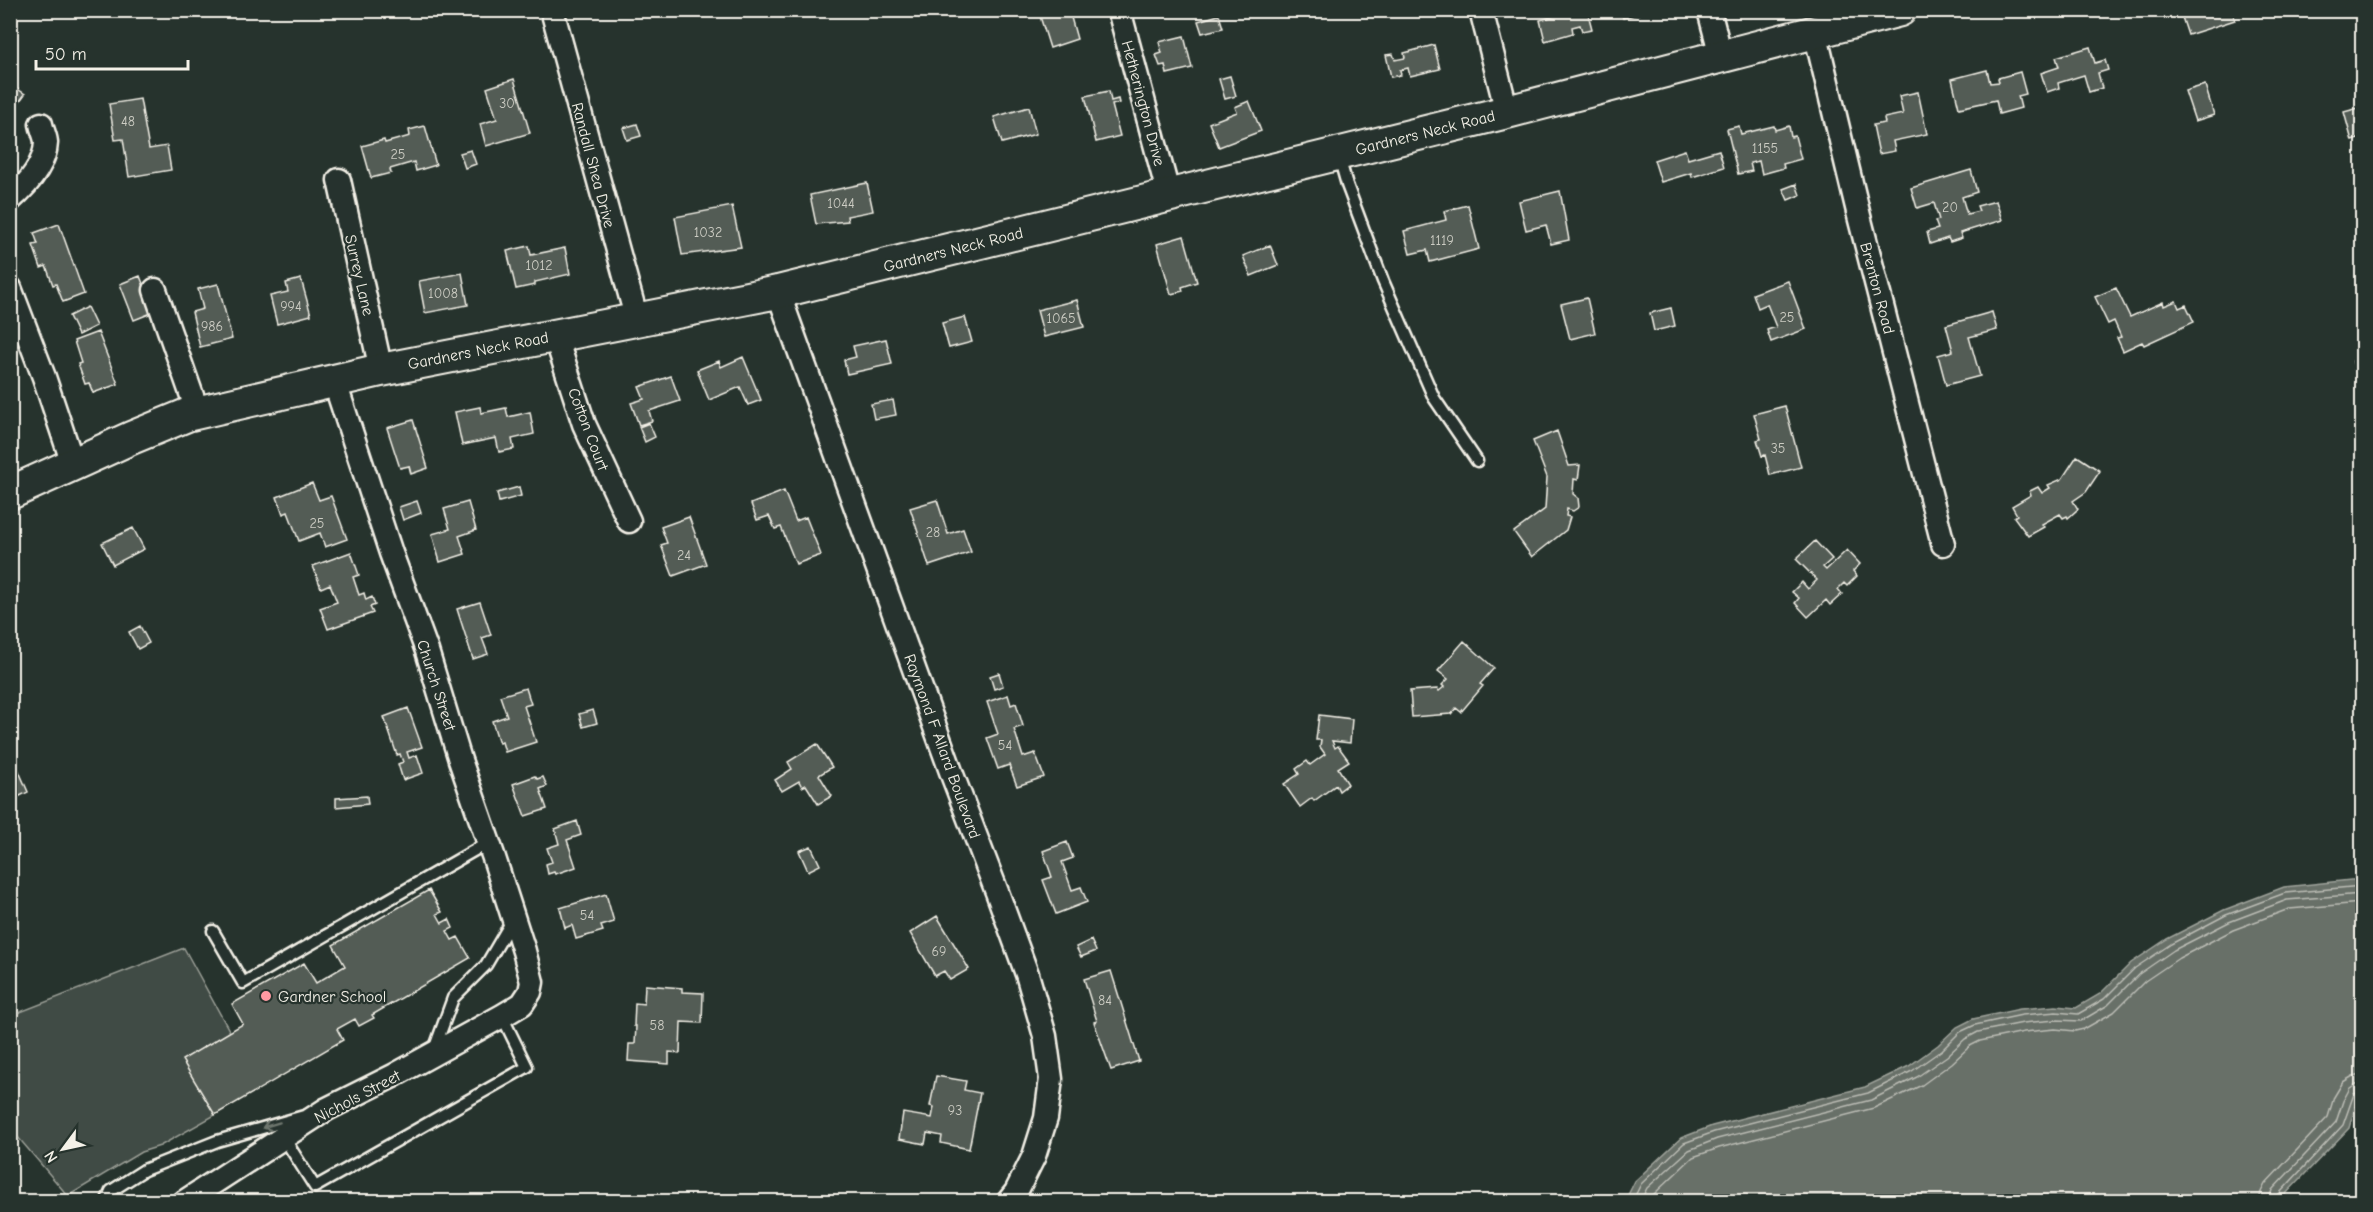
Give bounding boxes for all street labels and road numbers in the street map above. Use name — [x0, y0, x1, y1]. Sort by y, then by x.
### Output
street label: Hetherington Drive — [1118, 38, 1168, 168]
street label: Randall Shea Drive — [568, 101, 618, 230]
street label: Gardners Neck Road — [1354, 107, 1497, 159]
street label: Gardners Neck Road — [882, 224, 1025, 276]
street label: Surrey Lane — [341, 233, 377, 318]
street label: Brenton Road — [1856, 240, 1898, 336]
street label: Gardners Neck Road — [406, 328, 550, 373]
street label: Cotton Court — [564, 386, 612, 474]
street label: Church Street — [413, 638, 459, 733]
street label: Raymond F Allard Boulevard — [900, 652, 984, 841]
street label: Nichols Street — [312, 1067, 404, 1127]

